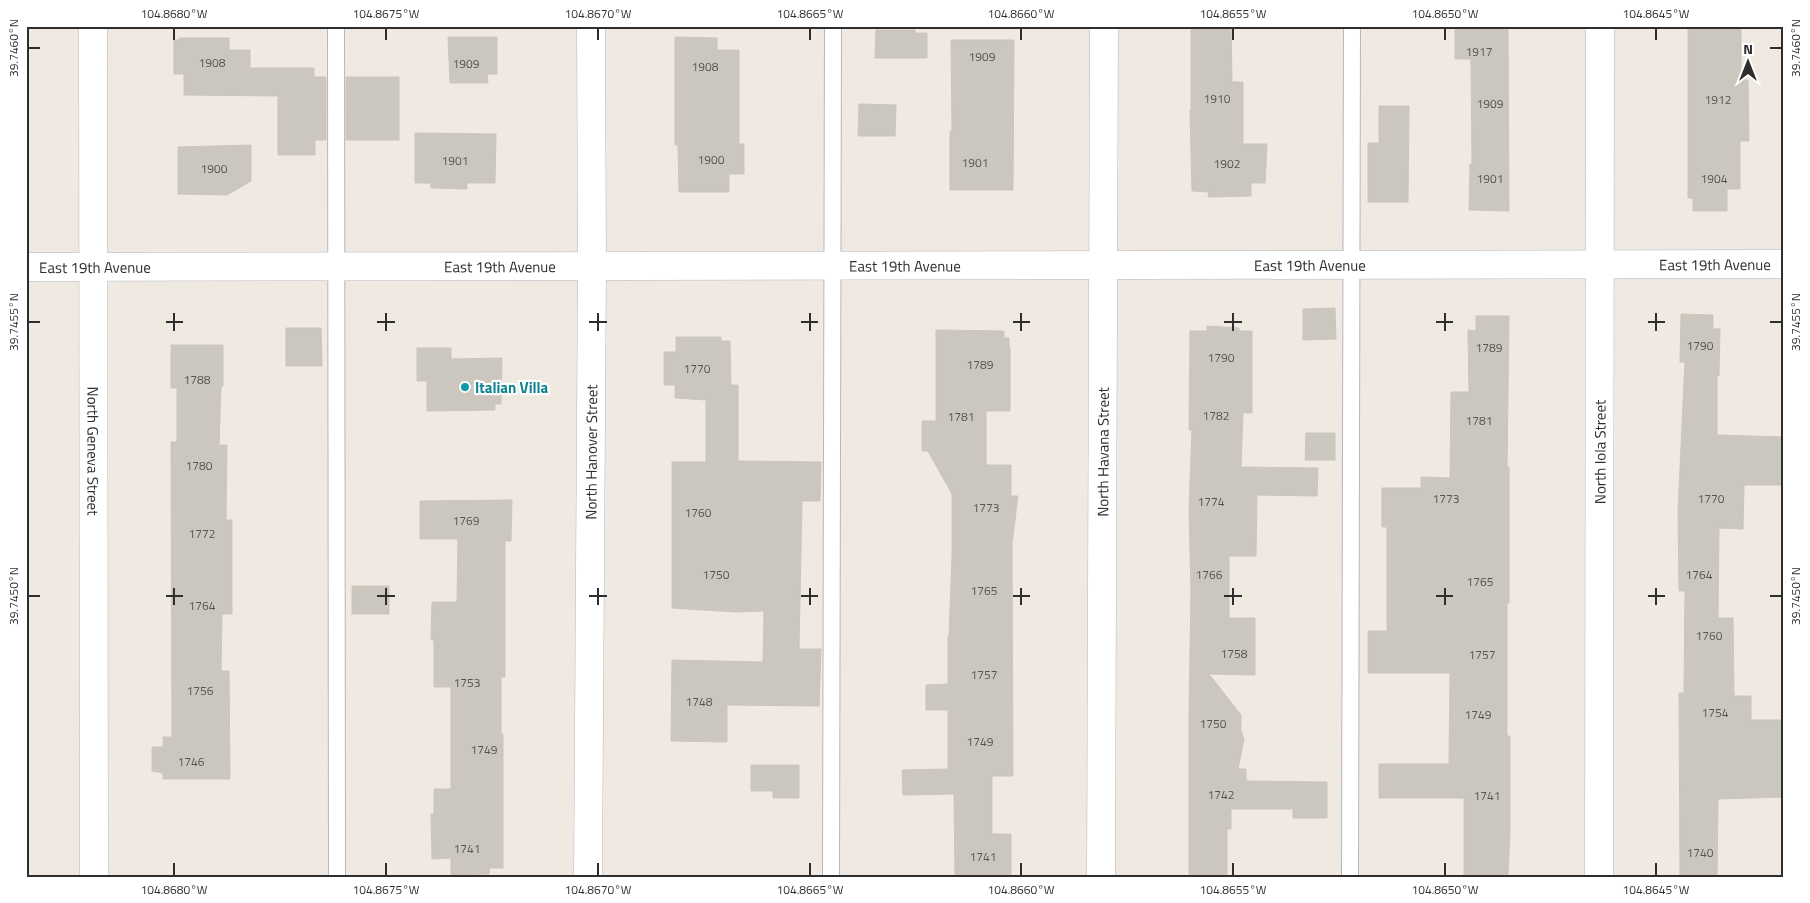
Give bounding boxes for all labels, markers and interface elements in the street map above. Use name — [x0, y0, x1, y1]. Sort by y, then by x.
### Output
text: 104.8680°W — [141, 4, 208, 23]
text: 104.8675°W — [353, 4, 420, 23]
text: 104.8670°W — [565, 4, 632, 23]
text: 104.8665°W — [777, 4, 844, 23]
text: 104.8660°W — [988, 4, 1055, 23]
text: 104.8655°W — [1200, 4, 1267, 23]
text: 104.8650°W — [1412, 4, 1479, 23]
text: 104.8645°W — [1623, 4, 1690, 23]
text: 39.7460°N — [4, 19, 23, 77]
text: 39.7460°N — [1786, 19, 1805, 77]
north arrow — [1722, 38, 1772, 88]
text: N — [1743, 38, 1753, 59]
house number: 1917 — [1466, 42, 1492, 61]
house number: 1909 — [969, 47, 996, 66]
house number: 1908 — [199, 53, 226, 72]
house number: 1909 — [453, 54, 480, 73]
house number: 1908 — [692, 57, 719, 76]
house number: 1910 — [1204, 89, 1231, 108]
house number: 1912 — [1705, 90, 1731, 109]
house number: 1909 — [1477, 94, 1504, 113]
house number: 1900 — [698, 150, 725, 169]
house number: 1901 — [442, 151, 468, 170]
house number: 1901 — [962, 153, 988, 172]
house number: 1902 — [1214, 154, 1240, 173]
house number: 1900 — [201, 159, 228, 178]
house number: 1901 — [1477, 169, 1503, 188]
house number: 1904 — [1701, 169, 1728, 188]
street label: East 19th Avenue — [1254, 253, 1366, 276]
street label: East 19th Avenue — [1659, 253, 1771, 276]
street label: East 19th Avenue — [849, 254, 961, 277]
street label: East 19th Avenue — [39, 255, 151, 278]
street label: East 19th Avenue — [444, 255, 556, 278]
text: 39.7455°N — [4, 293, 23, 351]
text: 39.7455°N — [1786, 293, 1805, 351]
house number: 1790 — [1687, 336, 1714, 355]
house number: 1789 — [1476, 338, 1503, 357]
house number: 1790 — [1208, 348, 1235, 367]
house number: 1789 — [967, 355, 994, 374]
house number: 1770 — [684, 359, 711, 378]
house number: 1788 — [184, 370, 211, 389]
place label: Italian Villa — [475, 376, 549, 399]
marker: Italian Villa — [459, 381, 471, 393]
street label: North Hanover Street — [579, 384, 603, 520]
street label: North Havana Street — [1091, 386, 1114, 517]
street label: North Geneva Street — [82, 387, 105, 516]
street label: North Iola Street — [1588, 399, 1611, 504]
house number: 1782 — [1203, 406, 1229, 425]
house number: 1781 — [948, 407, 974, 426]
house number: 1781 — [1466, 411, 1492, 430]
house number: 1780 — [186, 456, 213, 475]
house number: 1773 — [1433, 489, 1459, 508]
house number: 1770 — [1698, 489, 1725, 508]
house number: 1774 — [1198, 492, 1225, 511]
house number: 1773 — [973, 498, 999, 517]
house number: 1760 — [685, 503, 712, 522]
house number: 1769 — [453, 511, 480, 530]
house number: 1772 — [189, 524, 215, 543]
house number: 1750 — [703, 565, 730, 584]
house number: 1766 — [1196, 565, 1223, 584]
house number: 1764 — [1686, 565, 1713, 584]
text: 39.7450°N — [4, 567, 23, 625]
text: 39.7450°N — [1786, 567, 1805, 625]
house number: 1765 — [1467, 572, 1494, 591]
house number: 1765 — [971, 581, 998, 600]
house number: 1764 — [189, 596, 216, 615]
house number: 1760 — [1696, 626, 1723, 645]
house number: 1758 — [1221, 644, 1248, 663]
house number: 1757 — [1469, 645, 1495, 664]
house number: 1757 — [971, 665, 997, 684]
house number: 1753 — [454, 673, 480, 692]
house number: 1756 — [187, 681, 214, 700]
house number: 1748 — [686, 692, 713, 711]
house number: 1754 — [1702, 703, 1729, 722]
house number: 1749 — [1465, 705, 1492, 724]
house number: 1750 — [1200, 714, 1227, 733]
house number: 1749 — [967, 732, 994, 751]
house number: 1749 — [471, 740, 498, 759]
house number: 1746 — [178, 752, 205, 771]
house number: 1742 — [1208, 785, 1234, 804]
house number: 1741 — [1474, 786, 1500, 805]
house number: 1741 — [454, 839, 480, 858]
house number: 1740 — [1687, 843, 1714, 862]
house number: 1741 — [970, 847, 996, 866]
text: 104.8680°W — [141, 880, 208, 899]
text: 104.8675°W — [353, 880, 420, 899]
text: 104.8670°W — [565, 880, 632, 899]
text: 104.8665°W — [777, 880, 844, 899]
text: 104.8660°W — [988, 880, 1055, 899]
text: 104.8655°W — [1200, 880, 1267, 899]
text: 104.8650°W — [1412, 880, 1479, 899]
text: 104.8645°W — [1623, 880, 1690, 899]

